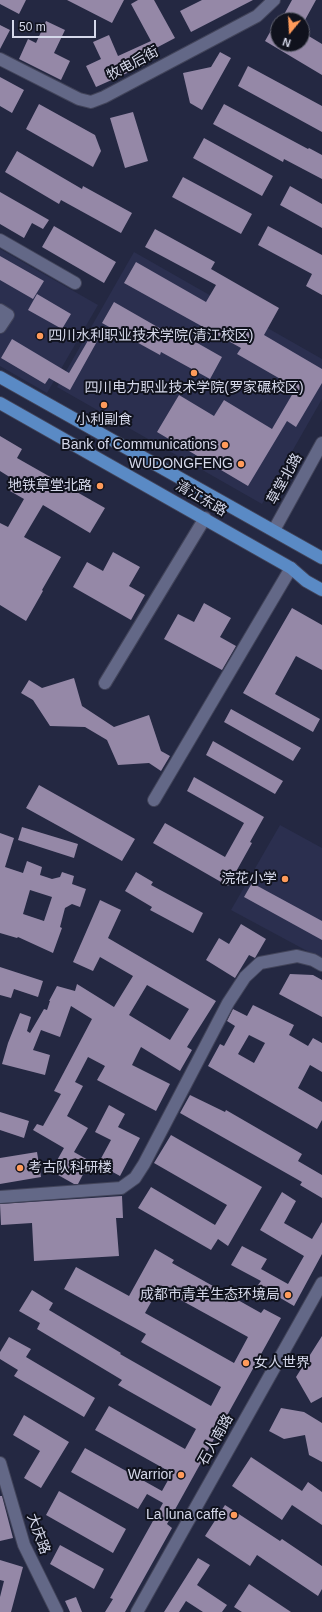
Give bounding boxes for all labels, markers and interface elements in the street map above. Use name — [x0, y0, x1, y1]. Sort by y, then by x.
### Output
scale bar — [14, 12, 98, 38]
north arrow — [270, 12, 310, 52]
text: 50 m — [19, 20, 46, 34]
text: N — [281, 36, 292, 49]
street label: 牧电后街 — [104, 43, 162, 85]
place label: 四川水利职业技术学院(清江校区) — [48, 328, 253, 344]
marker: 四川水利职业技术学院(清江校区) — [35, 331, 45, 341]
marker: 四川电力职业技术学院(罗家碾校区) — [189, 368, 199, 378]
place label: 四川电力职业技术学院(罗家碾校区) — [84, 380, 304, 396]
marker: 小利副食 — [99, 400, 109, 410]
place label: 小利副食 — [76, 412, 132, 428]
place label: Bank of Communications — [61, 437, 217, 453]
marker: Bank of Communications — [220, 440, 230, 450]
street label: 草堂北路 — [264, 450, 306, 508]
place label: WUDONGFENG — [129, 456, 233, 472]
marker: WUDONGFENG — [236, 459, 246, 469]
place label: 地铁草堂北路 — [8, 478, 92, 494]
street label: 清江东路 — [173, 478, 229, 520]
marker: 地铁草堂北路 — [95, 481, 105, 491]
place label: 浣花小学 — [221, 871, 277, 887]
marker: 浣花小学 — [280, 874, 290, 884]
place label: 考古队科研楼 — [28, 1160, 112, 1176]
marker: 考古队科研楼 — [15, 1163, 25, 1173]
place label: 成都市青羊生态环境局 — [140, 1287, 280, 1303]
marker: 成都市青羊生态环境局 — [283, 1290, 293, 1300]
place label: 女人世界 — [254, 1355, 310, 1371]
marker: 女人世界 — [241, 1358, 251, 1368]
street label: 石人南路 — [195, 1411, 237, 1469]
place label: Warrior — [128, 1467, 173, 1483]
marker: Warrior — [176, 1470, 186, 1480]
place label: La luna caffe — [146, 1507, 226, 1523]
marker: La luna caffe — [229, 1510, 239, 1520]
street label: 大庆路 — [23, 1511, 53, 1557]

